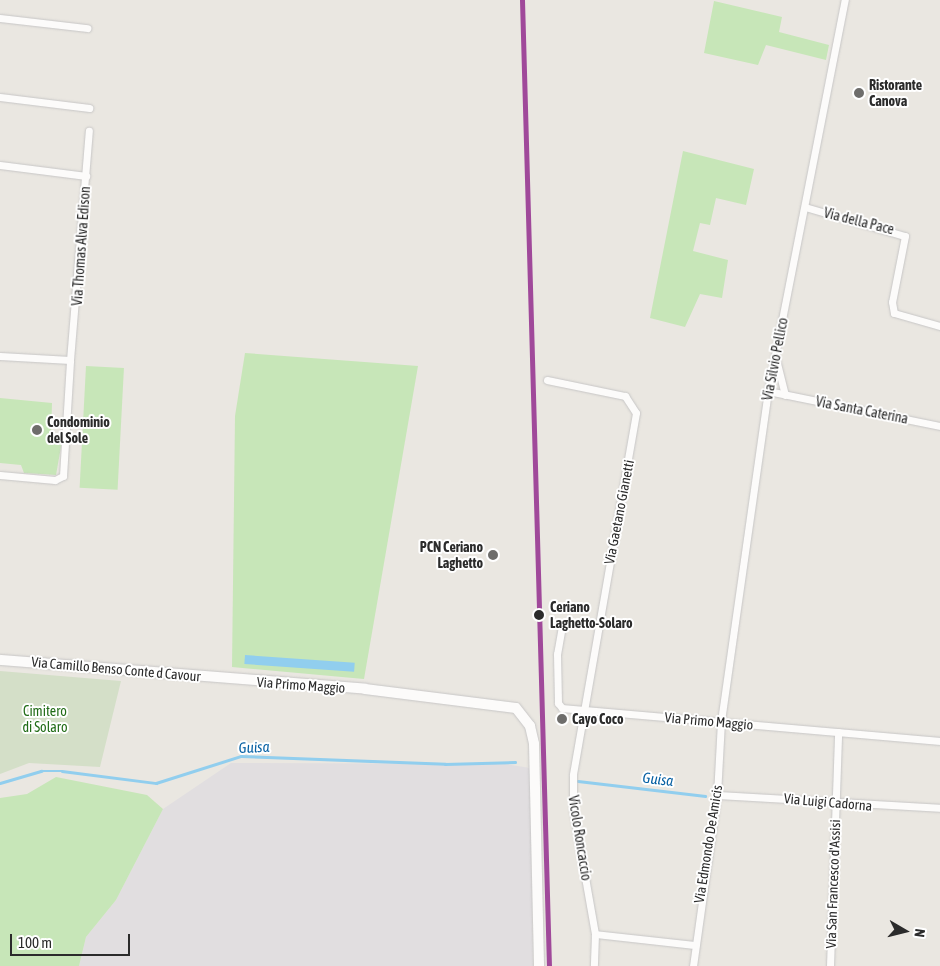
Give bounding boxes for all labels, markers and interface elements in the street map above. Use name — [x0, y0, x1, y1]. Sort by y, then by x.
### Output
place label: Ristorante Canova — [869, 77, 922, 110]
marker: Ristorante Canova — [853, 87, 865, 99]
street label: Via Thomas Alva Edison — [68, 186, 94, 306]
street label: Via della Pace — [822, 204, 896, 238]
street label: Via Silvio Pellico — [759, 316, 791, 402]
street label: Via Santa Caterina — [814, 393, 910, 427]
place label: Condominio del Sole — [47, 414, 110, 447]
marker: Condominio del Sole — [31, 424, 43, 436]
street label: Via Gaetano Gianetti — [601, 458, 637, 566]
place label: PCN Ceriano Laghetto — [420, 539, 483, 572]
marker: PCN Ceriano Laghetto — [487, 549, 499, 561]
place label: Ceriano Laghetto-Solaro — [550, 599, 632, 632]
marker: Ceriano Laghetto-Solaro — [532, 608, 546, 622]
street label: Via Camillo Benso Conte d Cavour — [31, 653, 201, 685]
street label: Via Primo Maggio — [256, 674, 346, 696]
park label: Cimitero di Solaro — [22, 703, 68, 736]
street label: Via Primo Maggio — [664, 709, 754, 733]
place label: Cayo Coco — [572, 711, 624, 727]
marker: Cayo Coco — [556, 713, 568, 725]
water label: Guisa — [238, 737, 270, 757]
water label: Guisa — [642, 768, 674, 790]
street label: Via Edmondo De Amicis — [690, 784, 726, 904]
street label: Via Luigi Cadorna — [783, 790, 873, 814]
street label: Vicolo Roncaccio — [565, 794, 595, 882]
street label: Via San Francesco d'Assisi — [822, 819, 844, 949]
north arrow — [880, 906, 930, 956]
scale bar — [12, 924, 132, 956]
text: N — [911, 928, 928, 938]
text: 100 m — [18, 934, 52, 951]

